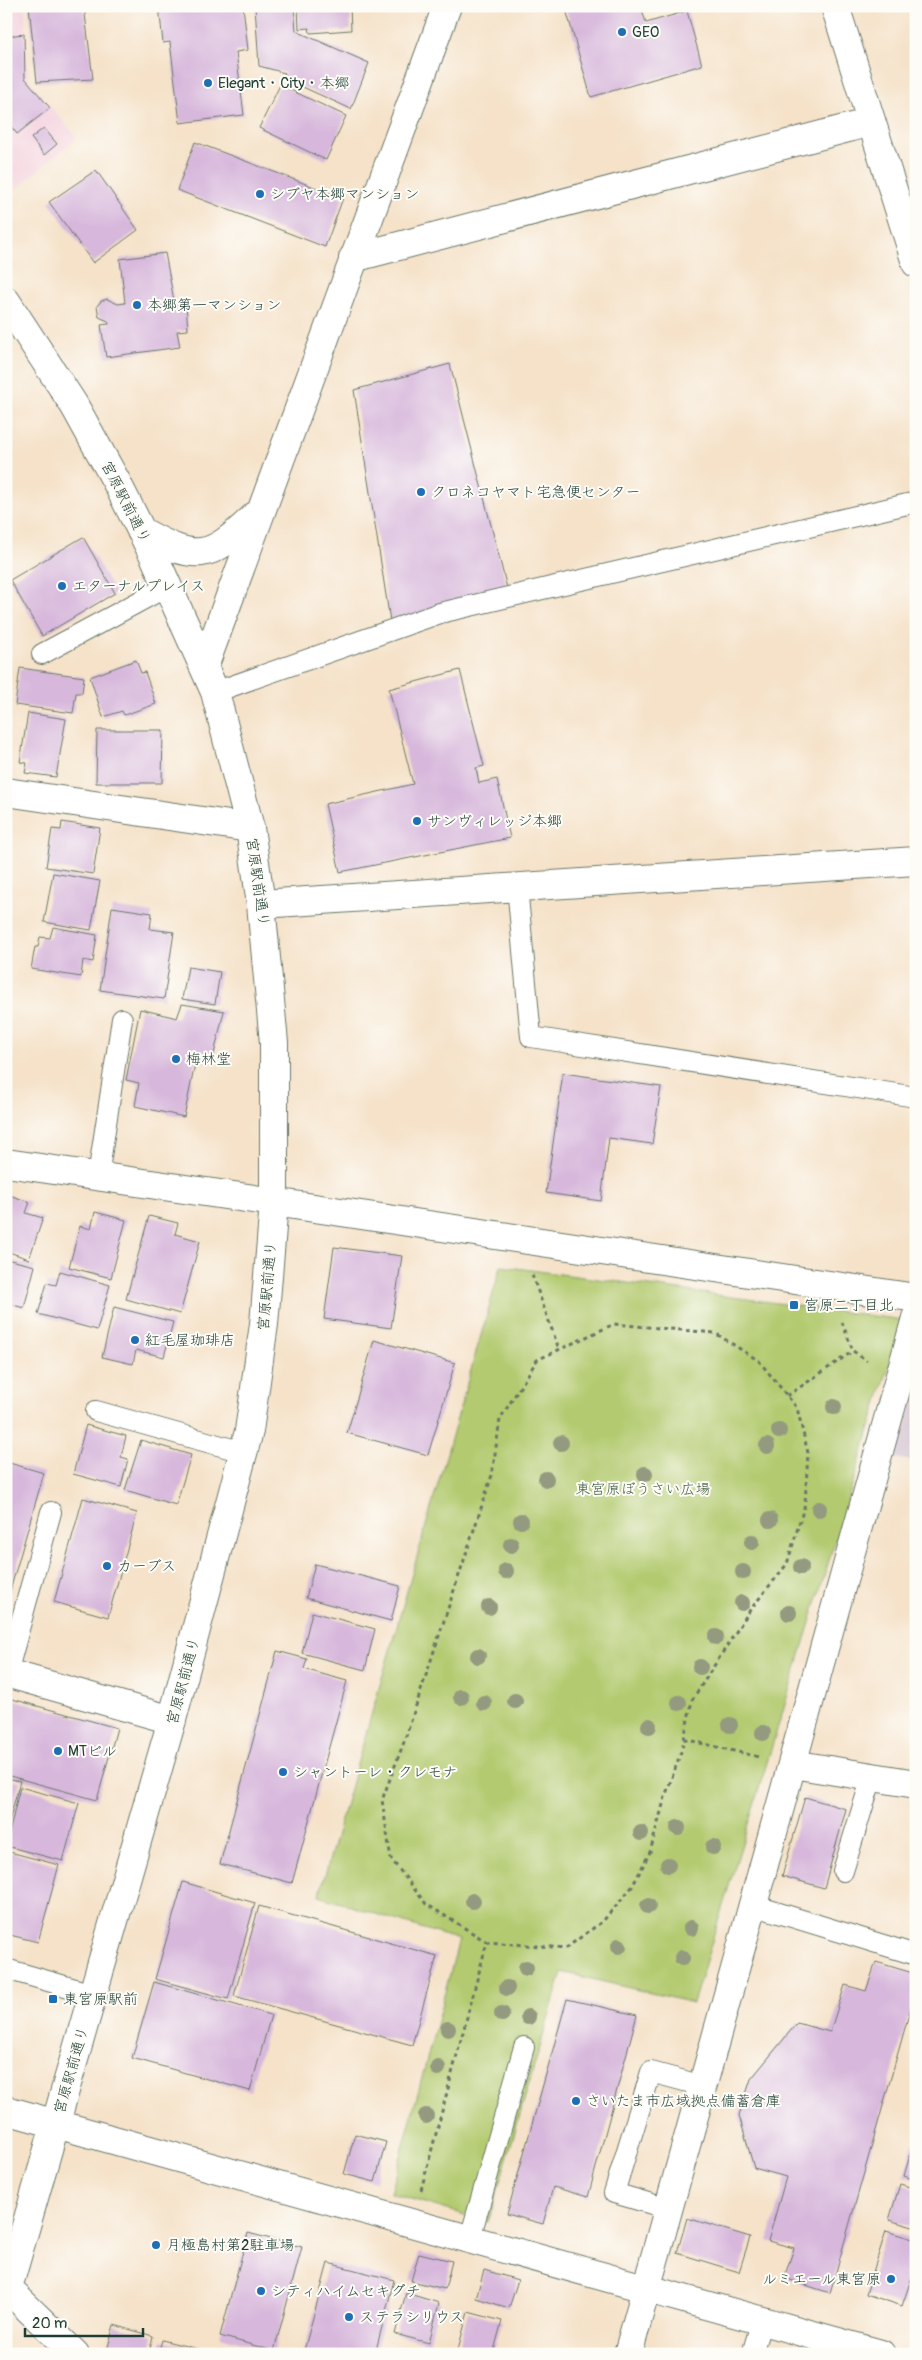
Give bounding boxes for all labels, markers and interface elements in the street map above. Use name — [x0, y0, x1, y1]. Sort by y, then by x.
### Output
place label: GEO — [632, 23, 659, 42]
marker: GEO — [616, 26, 628, 38]
place label: Elegant・City・本郷 — [218, 74, 350, 93]
marker: Elegant・City・本郷 — [202, 77, 214, 89]
place label: シブヤ本郷マンション — [270, 185, 419, 204]
marker: シブヤ本郷マンション — [254, 188, 266, 200]
place label: 本郷第一マンション — [147, 296, 281, 315]
marker: 本郷第一マンション — [131, 299, 143, 311]
street label: 宮原駅前通り — [97, 458, 154, 547]
place label: クロネコヤマト宅急便センター — [431, 483, 640, 502]
marker: クロネコヤマト宅急便センター — [415, 486, 427, 498]
place label: エターナルプレイス — [72, 577, 205, 596]
marker: エターナルプレイス — [56, 580, 68, 592]
place label: サンヴィレッジ本郷 — [427, 812, 562, 831]
marker: サンヴィレッジ本郷 — [411, 815, 423, 827]
street label: 宮原駅前通り — [242, 836, 273, 928]
place label: 梅林堂 — [186, 1050, 231, 1069]
marker: 梅林堂 — [170, 1053, 182, 1065]
street label: 宮原駅前通り — [254, 1240, 281, 1332]
place label: 宮原二丁目北 — [804, 1296, 894, 1315]
marker: 宮原二丁目北 — [788, 1299, 800, 1311]
place label: 紅毛屋珈琲店 — [145, 1331, 235, 1350]
marker: 紅毛屋珈琲店 — [129, 1334, 141, 1346]
park label: 東宮原ぼうさい広場 — [575, 1480, 711, 1499]
place label: カーブス — [117, 1557, 176, 1576]
marker: カーブス — [101, 1560, 113, 1572]
street label: 宮原駅前通り — [163, 1635, 204, 1727]
place label: MTビル — [68, 1742, 117, 1761]
marker: MTビル — [52, 1745, 64, 1757]
place label: シャントーレ・クレモナ — [293, 1763, 457, 1782]
marker: シャントーレ・クレモナ — [277, 1766, 289, 1778]
place label: 東宮原駅前 — [63, 1990, 138, 2009]
marker: 東宮原駅前 — [47, 1993, 59, 2005]
street label: 宮原駅前通り — [50, 2024, 93, 2116]
place label: さいたま市広域拠点備蓄倉庫 — [586, 2092, 780, 2111]
marker: さいたま市広域拠点備蓄倉庫 — [570, 2095, 582, 2107]
place label: 月極島村第2駐車場 — [166, 2236, 294, 2255]
marker: 月極島村第2駐車場 — [150, 2239, 162, 2251]
place label: ルミエール東宮原 — [762, 2270, 881, 2289]
marker: ルミエール東宮原 — [885, 2273, 897, 2285]
place label: シティハイムセキグチ — [271, 2282, 420, 2301]
marker: シティハイムセキグチ — [255, 2285, 267, 2297]
scale bar — [25, 2305, 142, 2337]
place label: ステラシリウス — [359, 2308, 464, 2327]
marker: ステラシリウス — [343, 2311, 355, 2323]
text: 20 m — [32, 2314, 67, 2333]

